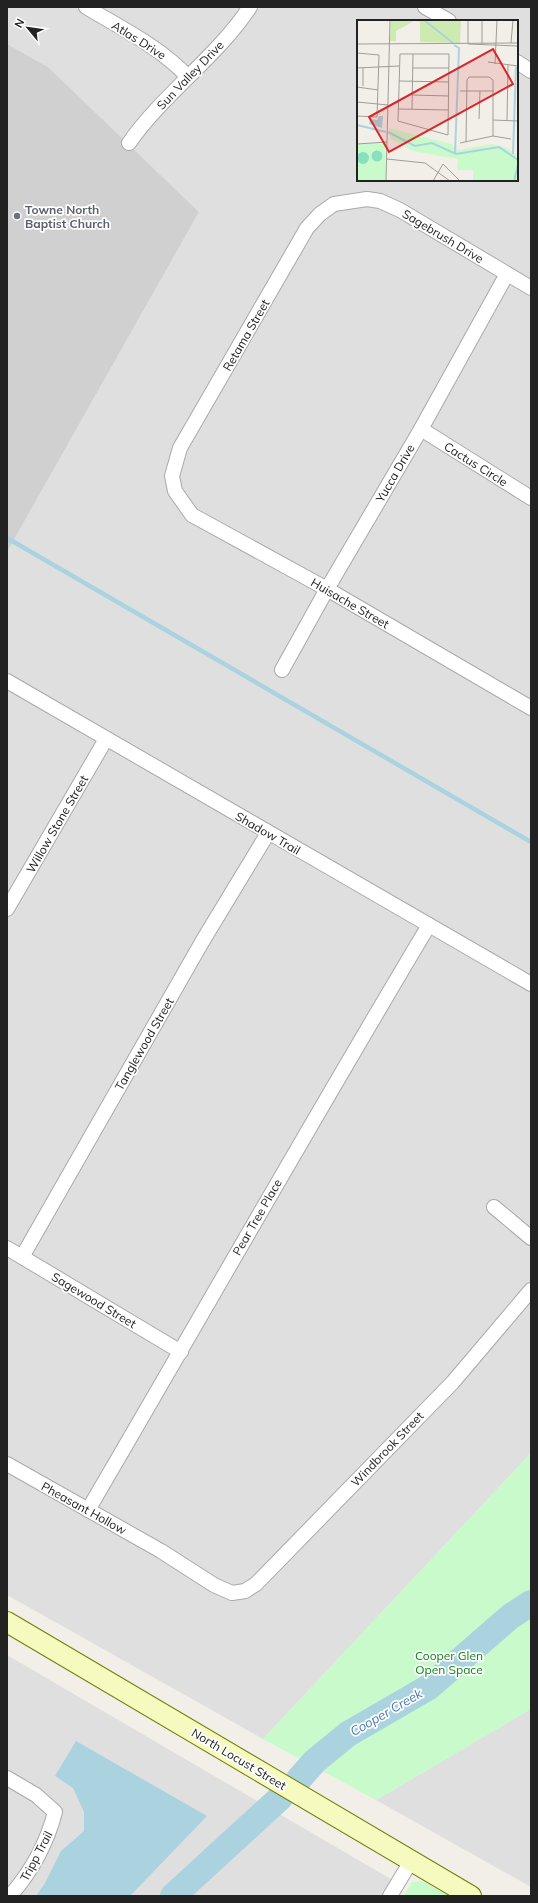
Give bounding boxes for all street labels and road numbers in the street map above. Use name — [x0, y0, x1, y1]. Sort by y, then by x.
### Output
street label: Atlas Drive — [109, 17, 169, 63]
street label: Sun Valley Drive — [153, 37, 227, 113]
street label: Sagebrush Drive — [400, 206, 486, 266]
street label: Retama Street — [219, 297, 273, 373]
street label: Cactus Circle — [441, 439, 511, 489]
street label: Yucca Drive — [372, 441, 418, 505]
street label: Huisache Street — [308, 575, 392, 631]
street label: Willow Stone Street — [23, 772, 91, 876]
street label: Shadow Trail — [233, 808, 303, 858]
street label: Tanglewood Street — [111, 995, 177, 1093]
street label: Pear Tree Place — [229, 1176, 285, 1258]
street label: Sagewood Street — [49, 1269, 139, 1331]
street label: Windbrook Street — [348, 1408, 426, 1490]
street label: Pheasant Hollow — [39, 1478, 130, 1538]
street label: North Locust Street — [189, 1725, 289, 1793]
street label: Tripp Trail — [17, 1828, 55, 1884]

